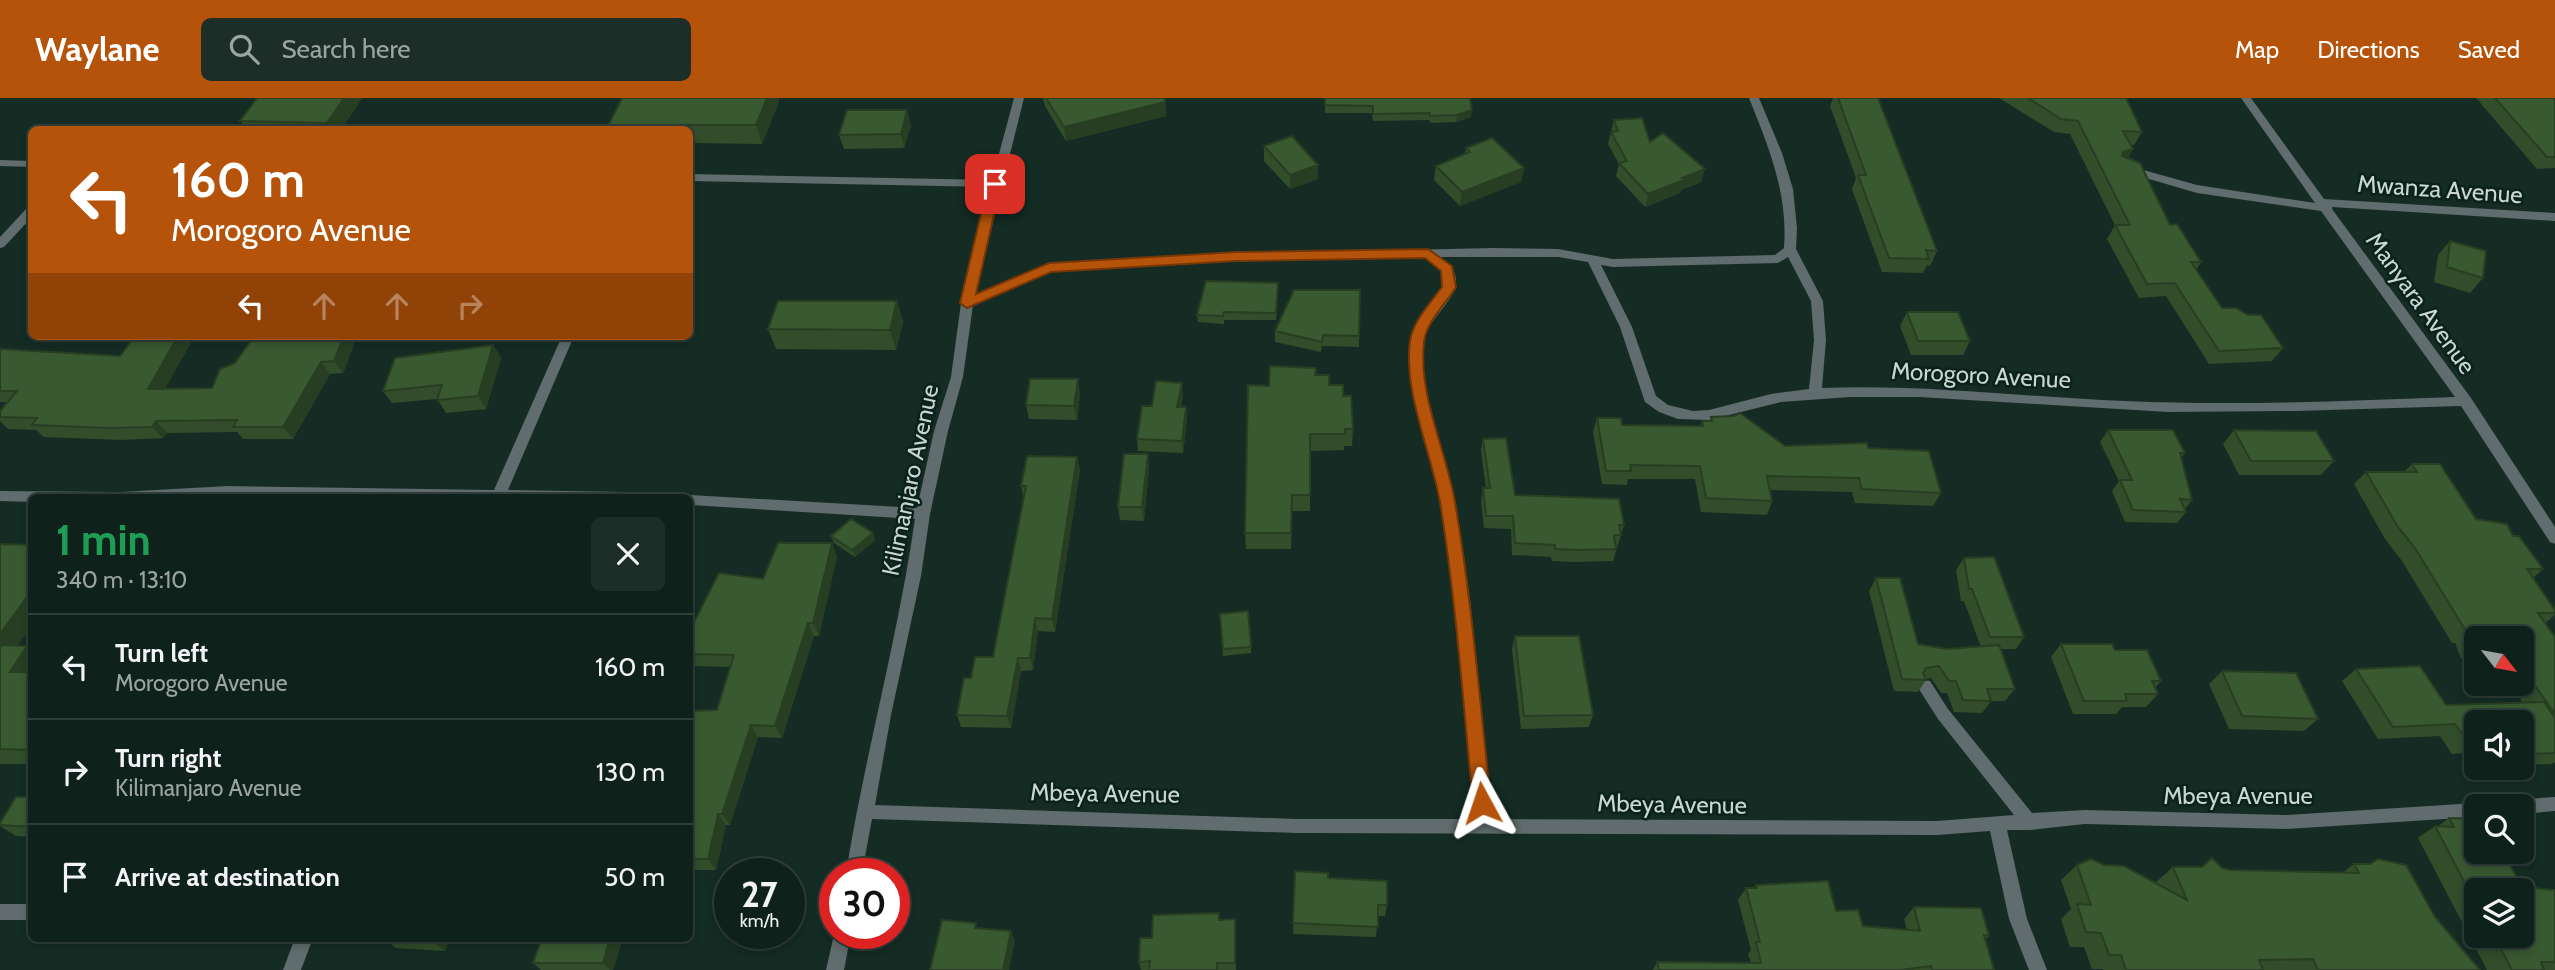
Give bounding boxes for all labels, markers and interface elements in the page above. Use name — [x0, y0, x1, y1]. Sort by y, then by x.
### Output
search box — [201, 18, 691, 81]
text: Waylane — [35, 29, 159, 69]
icon: search — [225, 30, 263, 68]
text: Search here — [281, 33, 411, 65]
text: Map — [2235, 35, 2279, 64]
text: Directions — [2317, 35, 2420, 64]
text: Saved — [2458, 35, 2520, 64]
text: 160 m — [171, 150, 305, 209]
icon: left — [56, 154, 147, 245]
pin — [965, 154, 1025, 214]
icon: arrive — [976, 165, 1014, 203]
street label: Mwanza Avenue — [2356, 169, 2524, 209]
text: Morogoro Avenue — [171, 210, 411, 249]
street label: Manyara Avenue — [2360, 227, 2482, 379]
icon: left — [232, 287, 270, 325]
icon: ahead — [305, 287, 343, 325]
icon: ahead — [378, 287, 416, 325]
icon: right — [451, 287, 489, 325]
street label: Morogoro Avenue — [1890, 356, 2072, 394]
street label: Kilimanjaro Avenue — [876, 382, 944, 578]
text: 1 min — [56, 514, 151, 566]
button: close — [591, 517, 665, 591]
text: 340 m · 13:10 — [56, 566, 187, 594]
north arrow — [2464, 626, 2534, 696]
map controls — [2464, 626, 2534, 948]
text: Turn left — [115, 637, 208, 669]
icon: left — [56, 648, 94, 686]
text: 160 m — [595, 651, 665, 683]
text: Morogoro Avenue — [115, 669, 288, 697]
button: sound — [2464, 710, 2534, 780]
text: Turn right — [115, 742, 221, 774]
icon: right — [56, 753, 94, 791]
text: 130 m — [596, 756, 665, 788]
position arrow — [1445, 766, 1519, 840]
text: Kilimanjaro Avenue — [115, 774, 301, 802]
street label: Mbeya Avenue — [1030, 777, 1180, 809]
street label: Mbeya Avenue — [2163, 781, 2313, 810]
street label: Mbeya Avenue — [1597, 788, 1747, 820]
button: search — [2464, 794, 2534, 864]
icon: arrive — [56, 858, 94, 896]
speed limit sign: 30 — [819, 858, 910, 949]
text: Arrive at destination — [115, 861, 340, 893]
text: 50 m — [604, 861, 665, 893]
text: 27 — [741, 873, 778, 916]
button: layers — [2464, 878, 2534, 948]
text: km/h — [740, 910, 779, 932]

